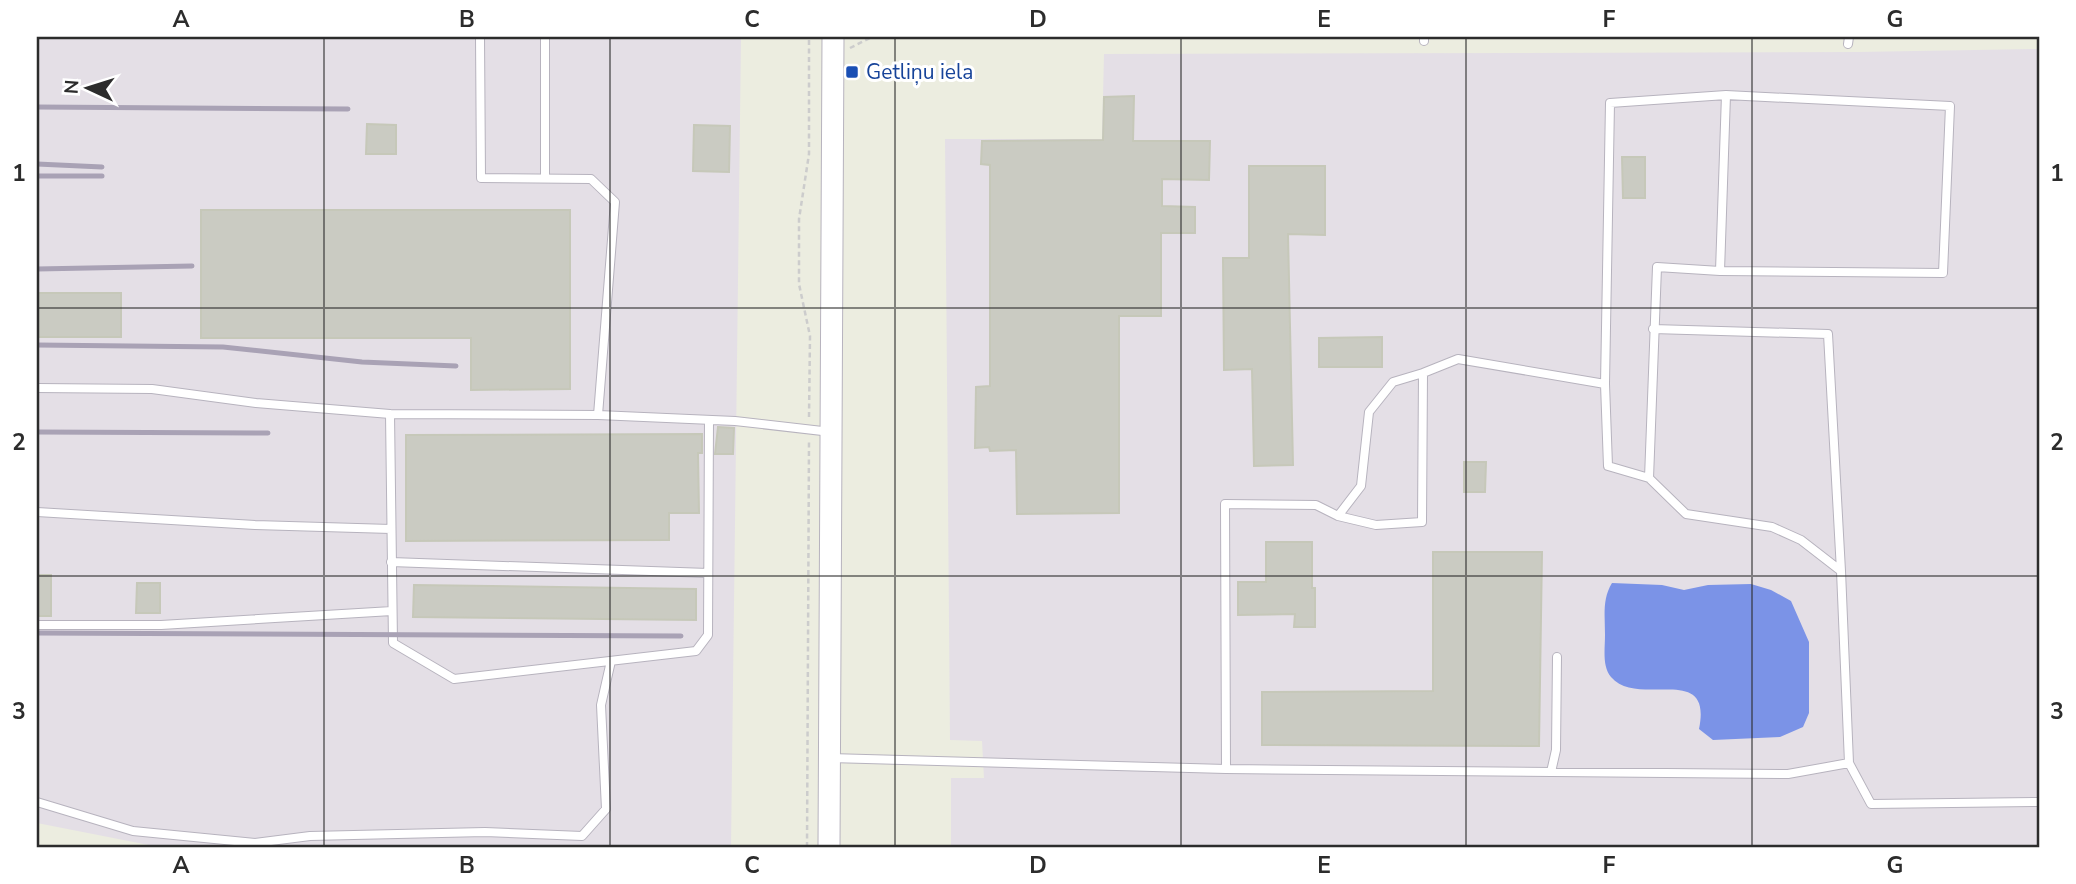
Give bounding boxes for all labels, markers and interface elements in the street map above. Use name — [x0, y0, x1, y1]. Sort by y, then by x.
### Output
text: A — [172, 4, 190, 35]
text: B — [459, 4, 475, 35]
text: C — [744, 4, 760, 35]
text: D — [1029, 4, 1047, 35]
text: E — [1317, 4, 1331, 35]
text: F — [1603, 4, 1616, 35]
text: G — [1887, 4, 1903, 35]
north arrow — [52, 52, 122, 122]
place label: Getliņu iela — [866, 58, 973, 86]
marker: Getliņu iela — [844, 64, 860, 80]
text: N — [59, 79, 86, 95]
text: 1 — [12, 158, 26, 189]
text: 1 — [2050, 158, 2064, 189]
text: 2 — [12, 427, 26, 458]
text: 2 — [2050, 427, 2064, 458]
text: 3 — [12, 696, 26, 727]
text: 3 — [2050, 696, 2064, 727]
text: A — [172, 850, 190, 881]
text: B — [459, 850, 475, 881]
text: C — [744, 850, 760, 881]
text: D — [1029, 850, 1047, 881]
text: E — [1317, 850, 1331, 881]
text: F — [1603, 850, 1616, 881]
text: G — [1887, 850, 1903, 881]

